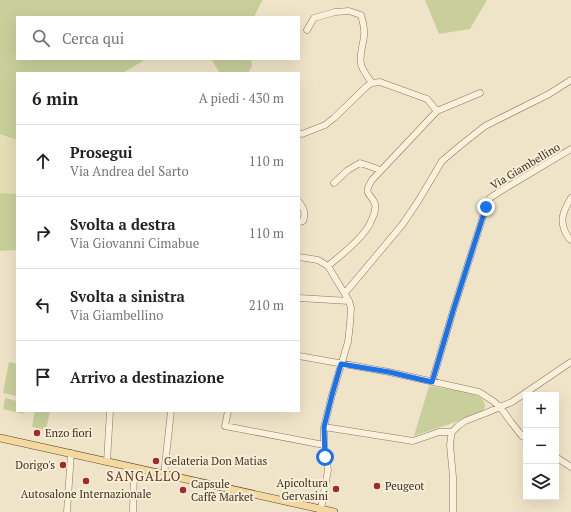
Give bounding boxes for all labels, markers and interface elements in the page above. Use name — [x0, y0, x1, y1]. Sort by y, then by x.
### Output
search box — [16, 16, 300, 60]
icon: search — [30, 27, 52, 49]
text: Cerca qui — [62, 28, 124, 48]
text: 6 min — [32, 87, 79, 110]
text: A piedi · 430 m — [199, 89, 284, 107]
street label: Via Giambellino — [488, 140, 562, 192]
text: Prosegui — [70, 142, 133, 162]
icon: ahead — [32, 150, 54, 172]
text: 110 m — [249, 152, 284, 170]
text: Via Andrea del Sarto — [70, 162, 189, 180]
route end — [477, 198, 495, 216]
text: Svolta a destra — [70, 214, 176, 234]
icon: right — [32, 222, 54, 244]
text: 110 m — [249, 224, 284, 242]
text: Via Giovanni Cimabue — [70, 234, 199, 252]
text: Svolta a sinistra — [70, 286, 185, 306]
icon: left — [32, 294, 54, 316]
text: 210 m — [249, 296, 284, 314]
text: Via Giambellino — [70, 306, 163, 324]
icon: arrive — [32, 366, 54, 388]
text: Arrivo a destinazione — [70, 367, 224, 387]
map controls — [523, 392, 559, 500]
button: + — [523, 392, 559, 428]
place label: Enzo fiori — [45, 426, 92, 440]
marker: Enzo fiori — [32, 428, 42, 438]
button: − — [523, 428, 559, 464]
route start — [316, 448, 334, 466]
place label: Gelateria Don Matias — [164, 454, 267, 468]
marker: Gelateria Don Matias — [151, 456, 161, 466]
place label: Dorigo's — [15, 458, 55, 472]
marker: Dorigo's — [58, 460, 68, 470]
button: layers — [523, 464, 559, 500]
district label: SANGALLO — [107, 467, 181, 485]
marker: Autosalone Internazionale — [81, 476, 91, 486]
place label: Apicoltura Gervasini — [276, 476, 328, 503]
place label: Capsule Caffè Market — [191, 477, 254, 504]
place label: Peugeot — [385, 479, 424, 493]
marker: Peugeot — [372, 481, 382, 491]
marker: Apicoltura Gervasini — [331, 484, 341, 494]
marker: Capsule Caffè Market — [178, 485, 188, 495]
place label: Autosalone Internazionale — [21, 487, 152, 501]

